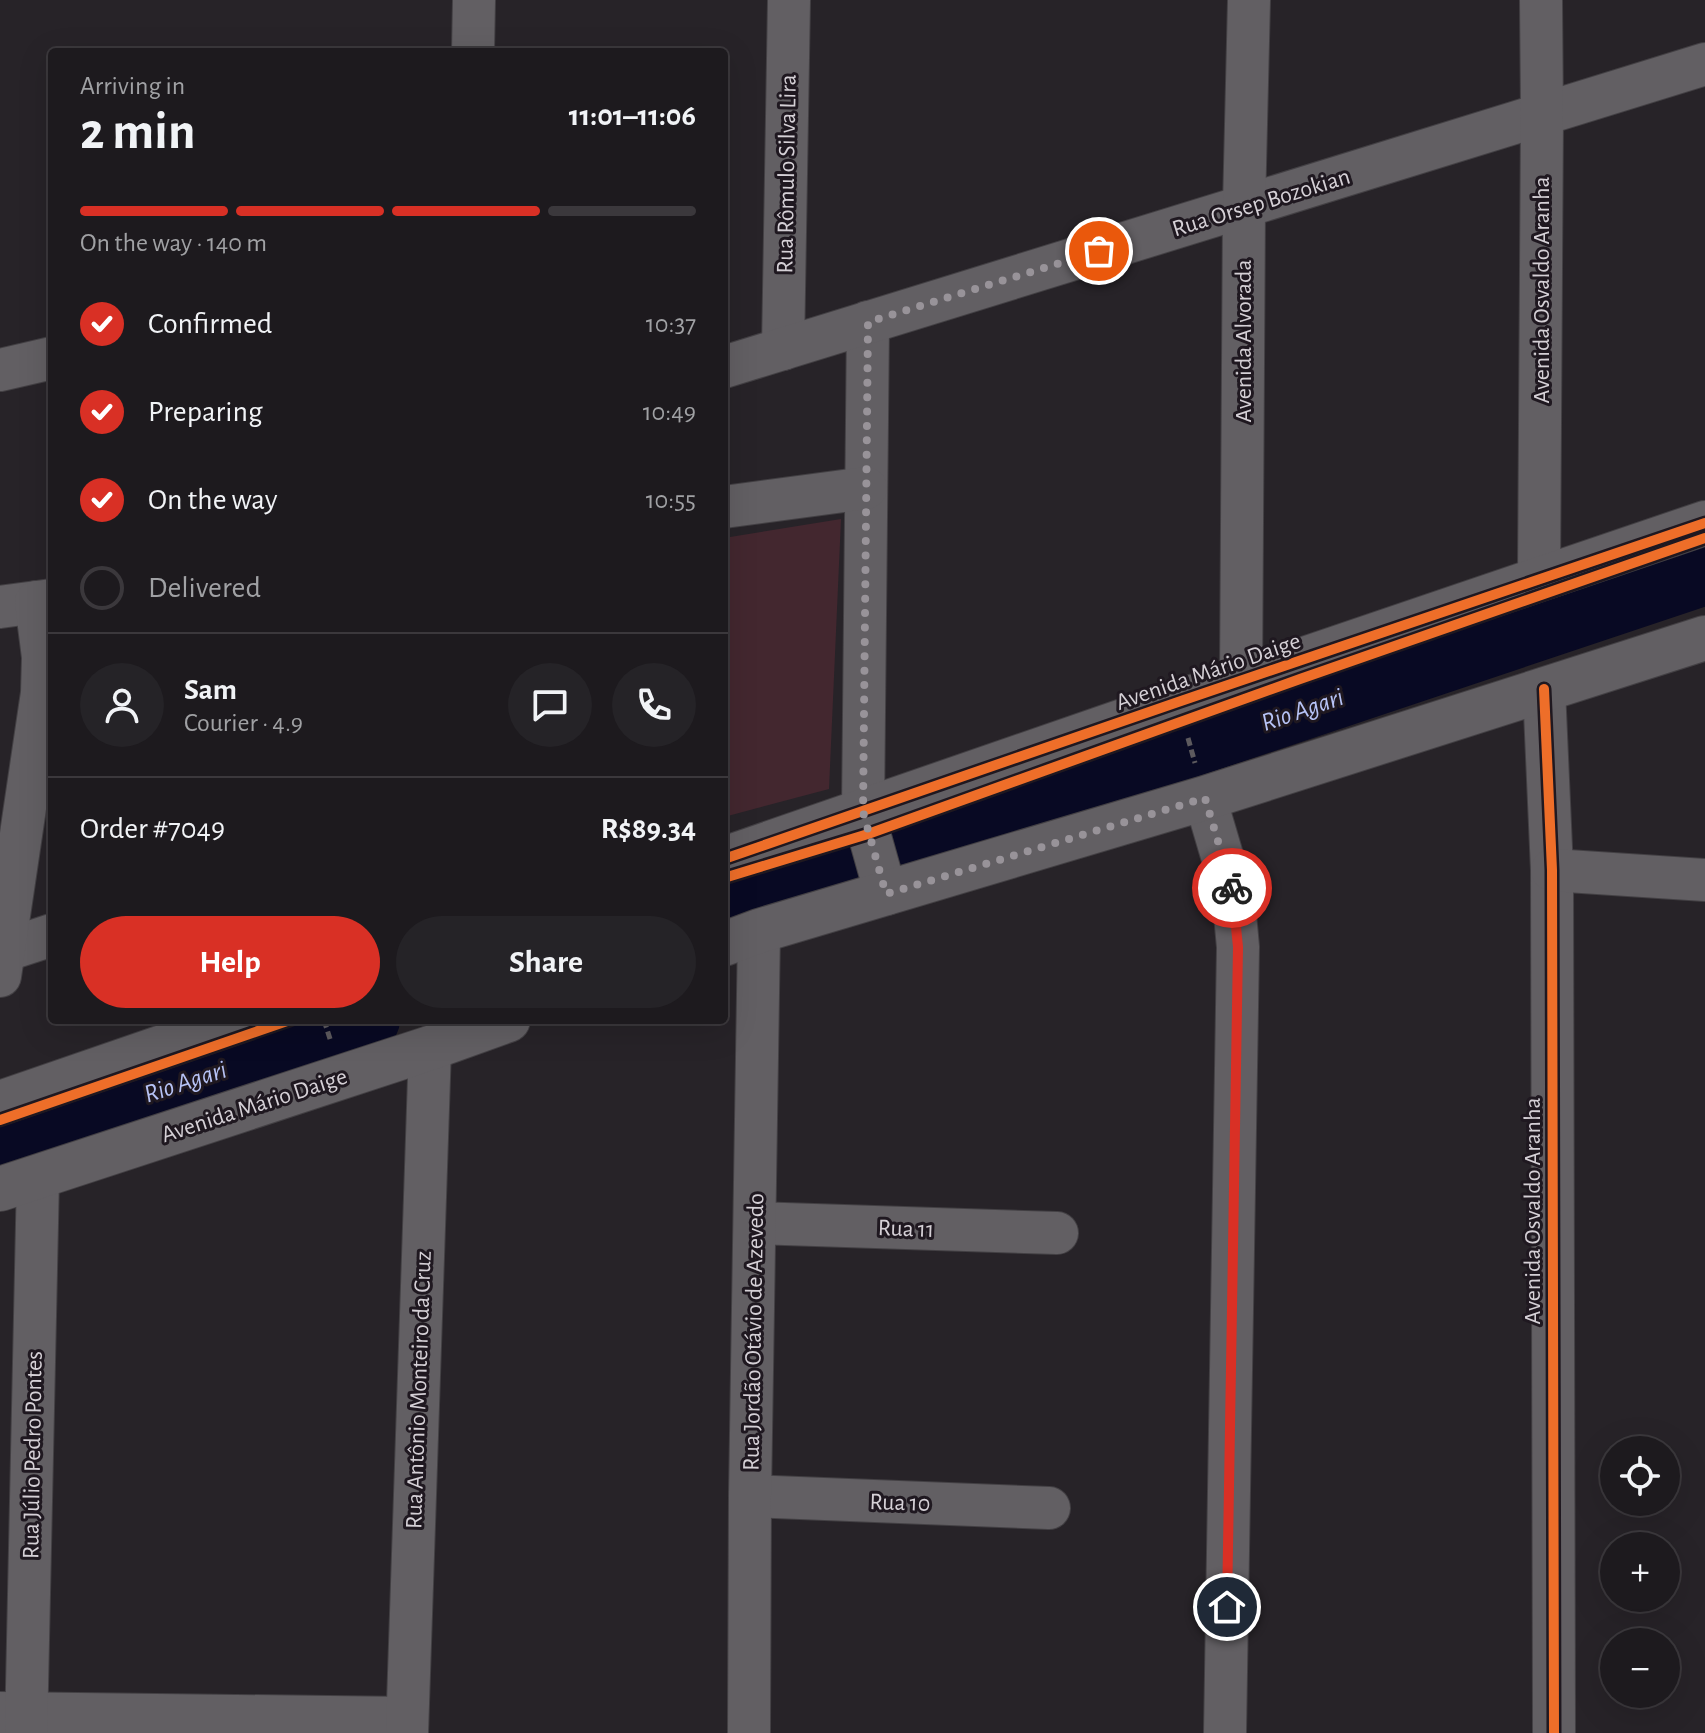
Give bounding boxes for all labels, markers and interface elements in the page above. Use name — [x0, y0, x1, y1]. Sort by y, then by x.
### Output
text: Arriving in — [80, 73, 185, 99]
street label: Rua Rômulo Silva Lira — [773, 74, 801, 274]
text: 11:01–11:06 — [569, 101, 696, 131]
text: 2 min — [80, 106, 195, 158]
street label: Rua Orsep Bozokian — [1169, 164, 1353, 241]
street label: Avenida Osvaldo Aranha — [1530, 177, 1554, 404]
pin — [1065, 217, 1133, 285]
icon: bag — [1077, 229, 1121, 273]
text: On the way · 140 m — [80, 230, 267, 256]
street label: Avenida Alvorada — [1232, 259, 1256, 423]
icon: check — [80, 302, 124, 346]
text: Confirmed — [148, 309, 272, 339]
text: 10:37 — [646, 311, 696, 337]
icon: check — [80, 390, 124, 434]
text: Preparing — [148, 397, 263, 427]
text: 10:49 — [643, 399, 696, 425]
icon: check — [80, 478, 124, 522]
text: On the way — [148, 485, 277, 515]
text: 10:55 — [646, 487, 696, 513]
text: Delivered — [148, 573, 261, 603]
street label: Avenida Mário Daige — [1113, 629, 1304, 715]
button: person — [80, 663, 164, 747]
button: chat — [508, 663, 592, 747]
button: phone — [612, 663, 696, 747]
text: Sam — [184, 675, 237, 705]
water label: Rio Agari — [1258, 684, 1347, 736]
text: Courier · 4.9 — [184, 710, 303, 736]
text: Order #7049 — [80, 814, 225, 844]
text: R$89.34 — [601, 814, 696, 844]
courier — [1192, 848, 1272, 928]
icon: bike — [1210, 866, 1254, 910]
button: Help — [80, 916, 380, 1008]
button: Share — [396, 916, 696, 1008]
water label: Rio Agari — [141, 1056, 230, 1107]
street label: Avenida Mário Daige — [158, 1065, 350, 1147]
street label: Avenida Osvaldo Aranha — [1521, 1098, 1545, 1325]
street label: Rua Jordão Otávio de Azevedo — [740, 1193, 768, 1471]
street label: Rua 11 — [877, 1216, 935, 1242]
street label: Rua Antônio Monteiro da Cruz — [402, 1250, 436, 1530]
street label: Rua Júlio Pedro Pontes — [19, 1351, 47, 1559]
map controls — [1600, 1436, 1680, 1708]
button: locate — [1600, 1436, 1680, 1516]
street label: Rua 10 — [869, 1490, 931, 1516]
button: + — [1600, 1532, 1680, 1612]
pin — [1193, 1573, 1261, 1641]
icon: home — [1205, 1585, 1249, 1629]
button: − — [1600, 1628, 1680, 1708]

